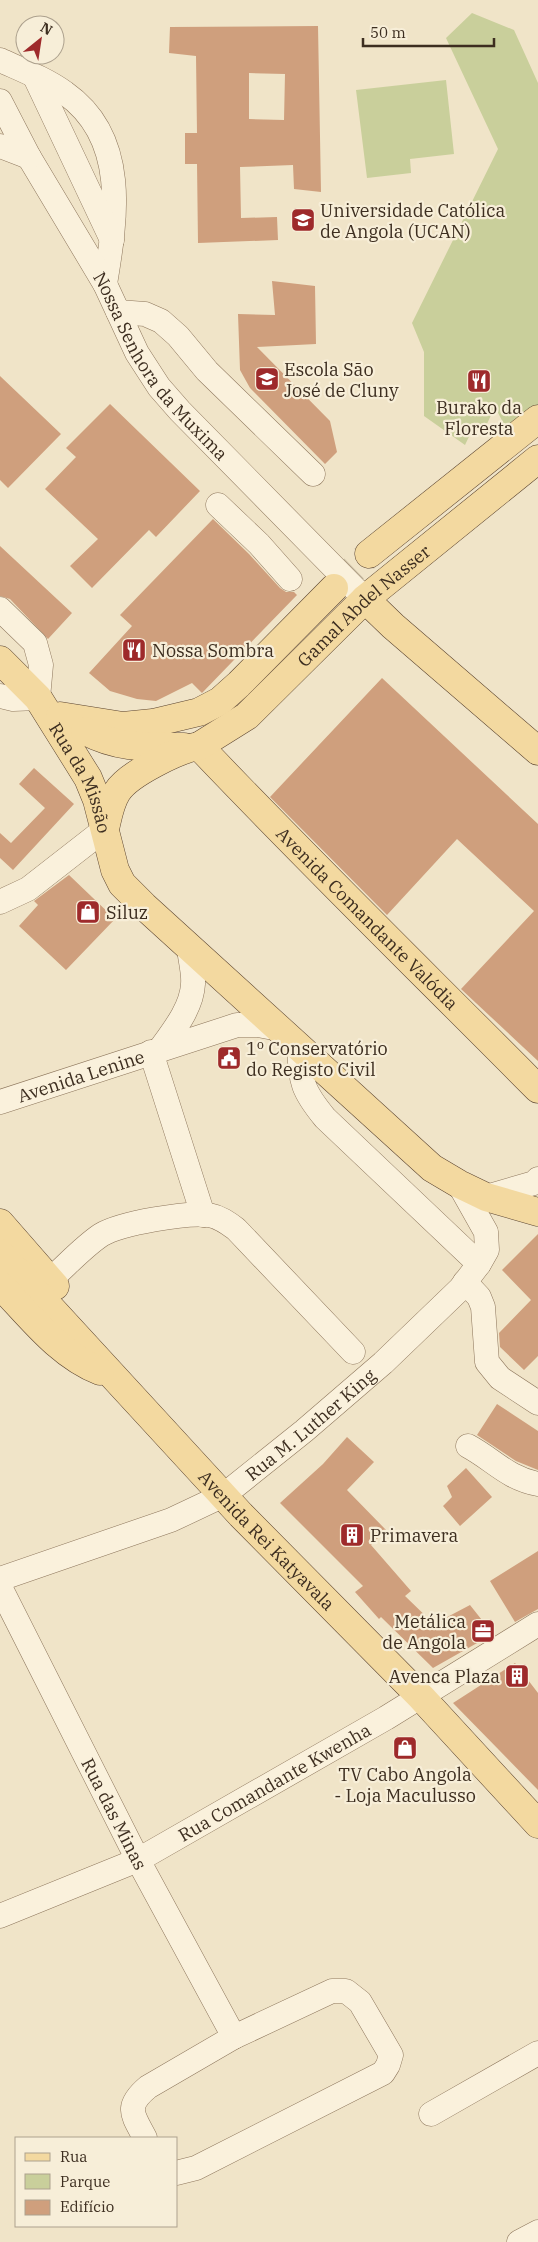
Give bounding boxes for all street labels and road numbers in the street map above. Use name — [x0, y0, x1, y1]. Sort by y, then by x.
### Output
street label: Nossa Senhora da Muxima — [89, 267, 233, 465]
street label: Gamal Abdel Nasser — [292, 539, 435, 671]
street label: Rua da Missão — [45, 718, 117, 835]
street label: Avenida Comandante Valódia — [272, 822, 464, 1014]
street label: Avenida Lenine — [15, 1044, 147, 1107]
street label: Rua M. Luther King — [240, 1363, 380, 1485]
street label: Avenida Rei Katyavala — [194, 1465, 340, 1615]
street label: Rua Comandante Kwenha — [174, 1718, 375, 1846]
street label: Rua das Minas — [77, 1754, 153, 1874]

